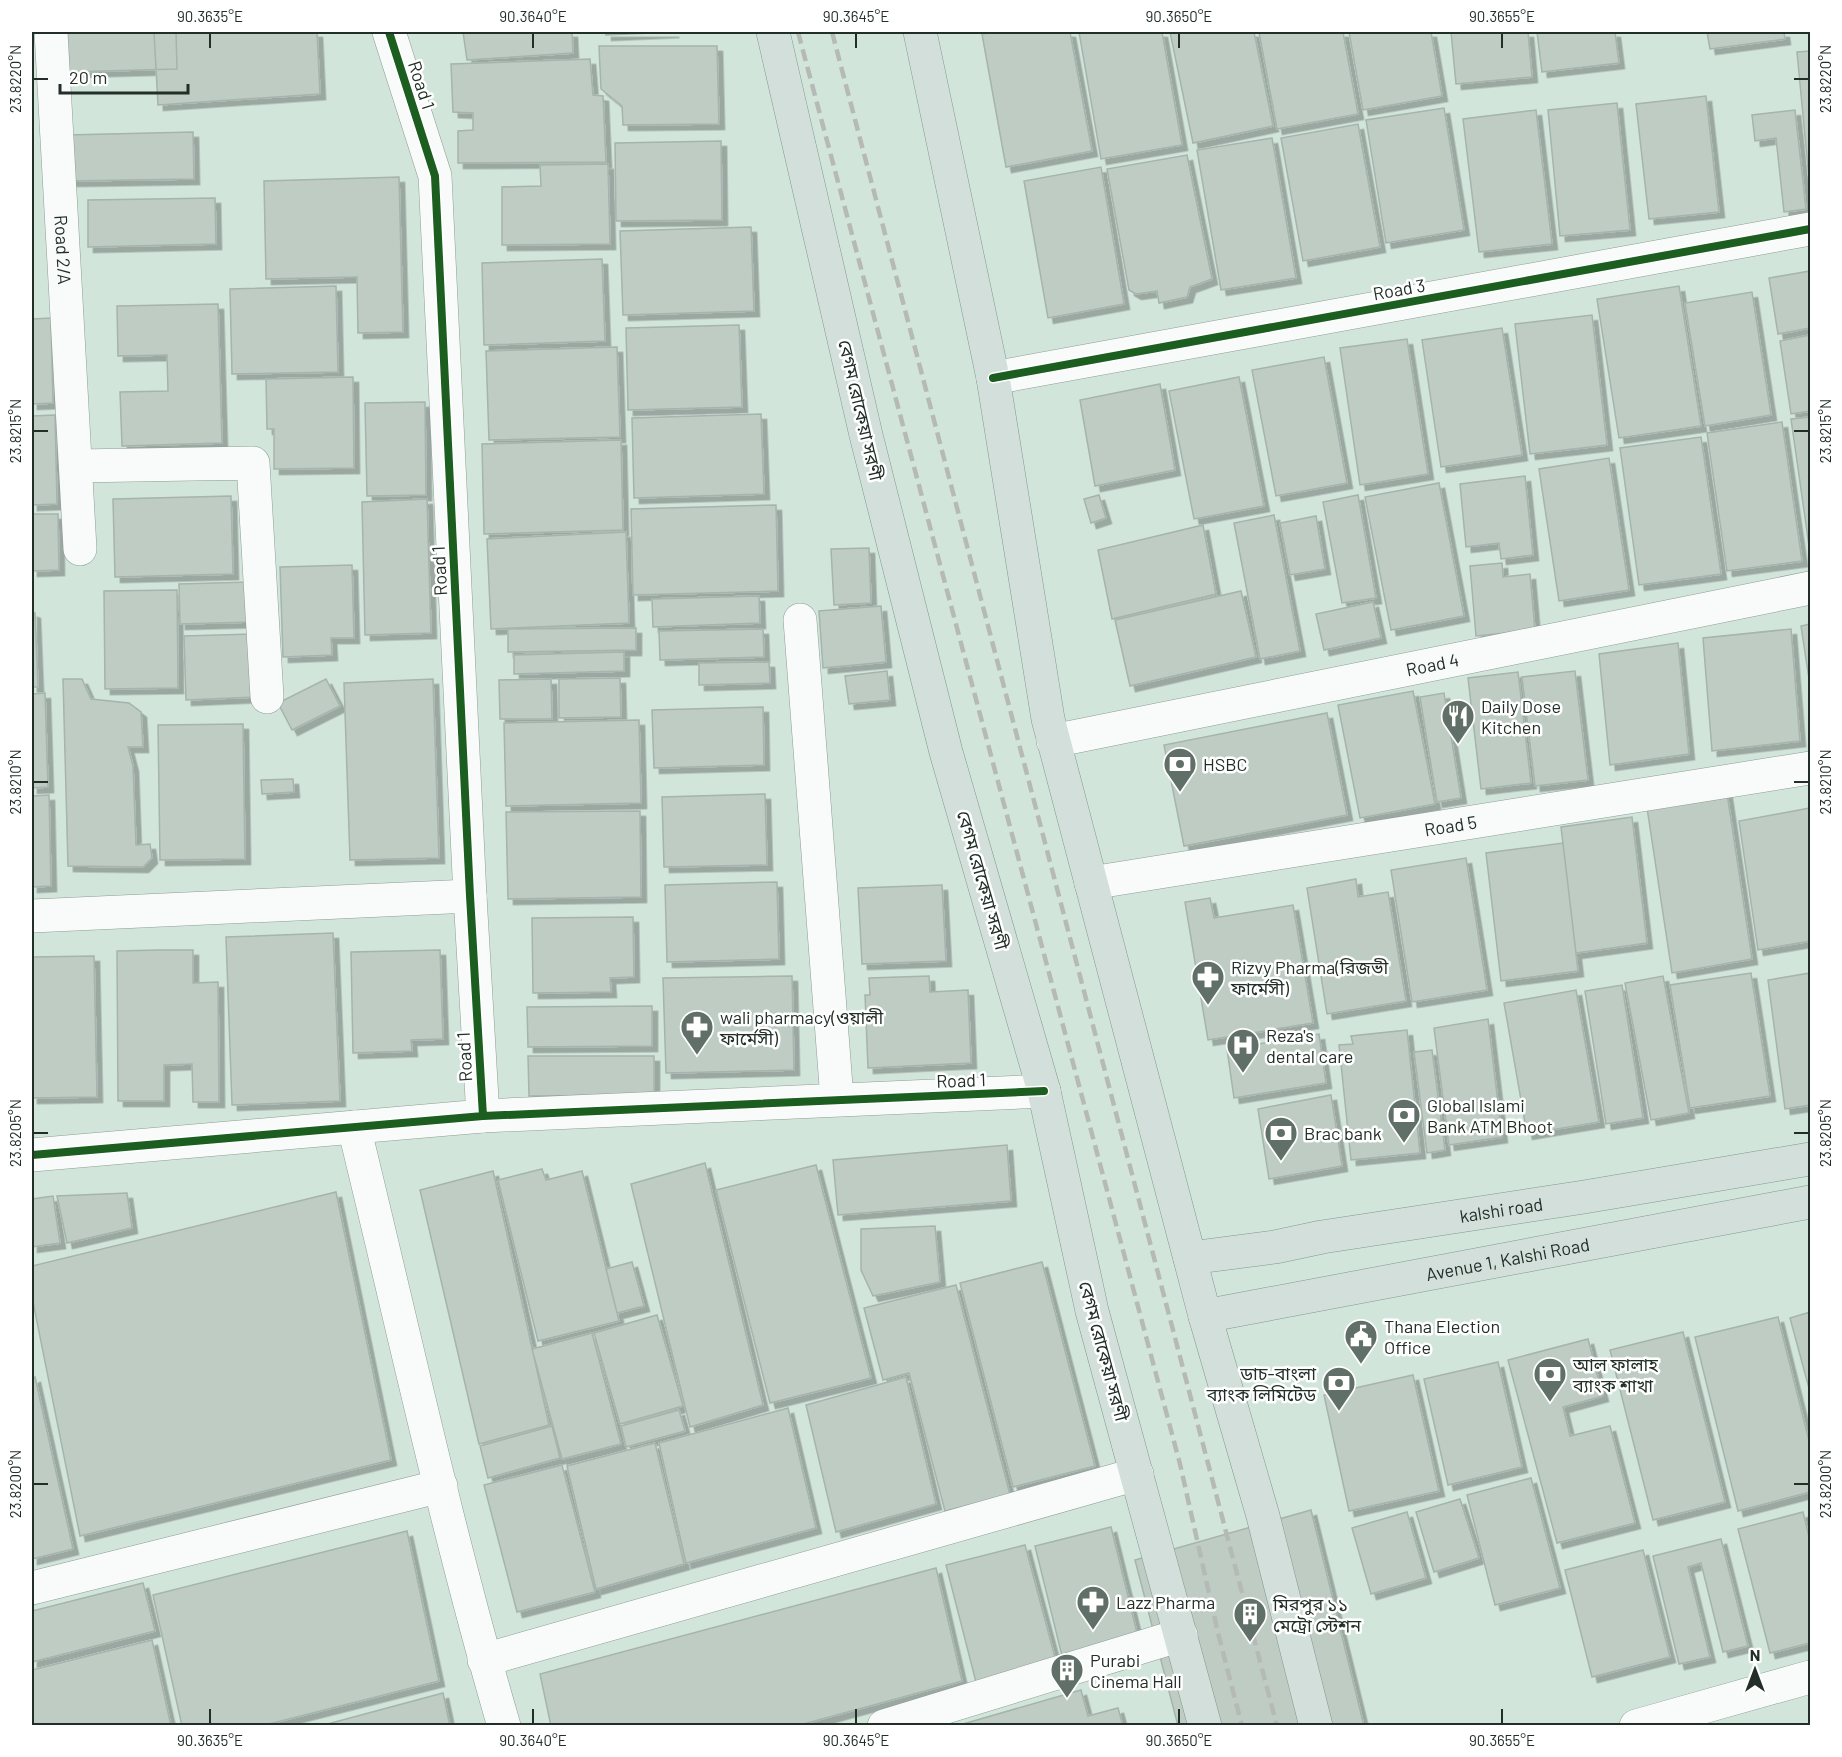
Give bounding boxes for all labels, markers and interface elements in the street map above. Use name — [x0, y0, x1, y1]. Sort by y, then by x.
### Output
text: 90.3635°E — [177, 7, 243, 25]
text: 90.3640°E — [499, 7, 567, 25]
text: 90.3645°E — [823, 7, 889, 25]
text: 90.3650°E — [1146, 7, 1212, 25]
text: 90.3655°E — [1469, 7, 1535, 25]
text: 23.8220°N — [6, 45, 24, 113]
text: 23.8220°N — [1816, 45, 1834, 113]
scale bar — [60, 57, 188, 95]
street label: Road 1 — [404, 58, 440, 112]
text: 20 m — [69, 66, 107, 88]
street label: Road 2/A — [50, 214, 76, 285]
street label: Road 3 — [1371, 274, 1427, 304]
street label: বেগম রোকেয়া সরণী — [834, 337, 888, 483]
text: 23.8215°N — [6, 399, 24, 463]
text: 23.8215°N — [1816, 399, 1834, 463]
street label: Road 1 — [427, 546, 451, 596]
street label: Road 4 — [1404, 648, 1461, 680]
place label: Daily Dose Kitchen — [1481, 695, 1561, 738]
restaurant icon: Daily Dose Kitchen — [1440, 698, 1476, 745]
bank icon: HSBC — [1162, 746, 1198, 793]
text: 23.8210°N — [6, 749, 24, 815]
text: 23.8210°N — [1816, 749, 1834, 815]
place label: HSBC — [1203, 753, 1247, 775]
street label: বেগম রোকেয়া সরণী — [953, 808, 1013, 952]
street label: Road 5 — [1423, 810, 1478, 841]
place label: Rizvy Pharma(রিজভী ফার্মেসী) — [1230, 956, 1389, 999]
pharmacy icon: Rizvy Pharma(রিজভী ফার্মেসী) — [1190, 959, 1226, 1006]
place label: wali pharmacy(ওয়ালী ফার্মেসী) — [719, 1006, 884, 1049]
pharmacy icon: wali pharmacy(ওয়ালী ফার্মেসী) — [679, 1009, 715, 1056]
place label: Reza's dental care — [1266, 1024, 1353, 1067]
hospital icon: Reza's dental care — [1225, 1027, 1261, 1074]
street label: Road 1 — [452, 1032, 476, 1082]
street label: Road 1 — [936, 1068, 986, 1092]
place label: Global Islami Bank ATM Bhoot — [1427, 1094, 1553, 1137]
bank icon: Global Islami Bank ATM Bhoot — [1386, 1097, 1422, 1144]
text: 23.8205°N — [6, 1099, 24, 1167]
text: 23.8205°N — [1816, 1099, 1834, 1167]
bank icon: Brac bank — [1263, 1115, 1299, 1162]
place label: Brac bank — [1304, 1122, 1382, 1144]
street label: kalshi road — [1458, 1192, 1544, 1227]
street label: Avenue 1, Kalshi Road — [1424, 1233, 1591, 1285]
street label: বেগম রোকেয়া সরণী — [1075, 1279, 1133, 1424]
place label: Thana Election Office — [1384, 1315, 1500, 1358]
public building icon: Thana Election Office — [1343, 1318, 1379, 1365]
place label: আল ফালাহ ব্যাংক শাখা — [1572, 1353, 1658, 1396]
bank icon: আল ফালাহ ব্যাংক শাখা — [1532, 1356, 1568, 1403]
place label: ডাচ-বাংলা ব্যাংক লিমিটেড — [1206, 1362, 1316, 1405]
bank icon: ডাচ-বাংলা ব্যাংক লিমিটেড — [1321, 1365, 1357, 1412]
text: 23.8200°N — [6, 1450, 24, 1518]
text: 23.8200°N — [1816, 1450, 1834, 1518]
pharmacy icon: Lazz Pharma — [1075, 1584, 1111, 1631]
place label: Lazz Pharma — [1116, 1591, 1215, 1613]
place label: মিরপুর ১১ মেট্রো স্টেশন — [1272, 1593, 1362, 1636]
building icon: মিরপুর ১১ মেট্রো স্টেশন — [1232, 1596, 1268, 1643]
north arrow — [1725, 1640, 1785, 1700]
text: N — [1750, 1645, 1760, 1664]
place label: Purabi Cinema Hall — [1090, 1649, 1182, 1692]
building icon: Purabi Cinema Hall — [1049, 1652, 1085, 1699]
text: 90.3635°E — [177, 1731, 243, 1749]
text: 90.3640°E — [499, 1731, 567, 1749]
text: 90.3645°E — [823, 1731, 889, 1749]
text: 90.3650°E — [1146, 1731, 1212, 1749]
text: 90.3655°E — [1469, 1731, 1535, 1749]

